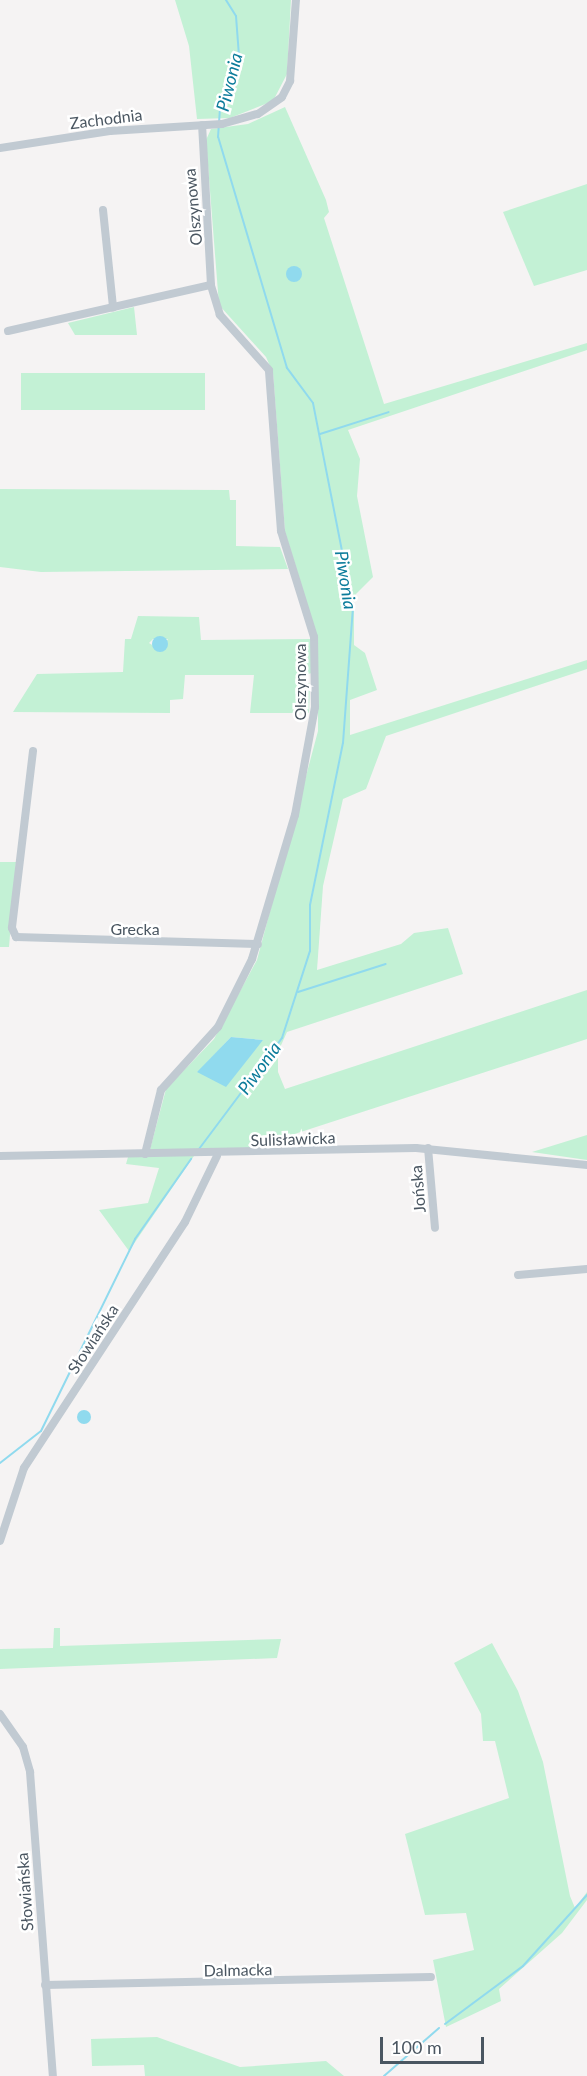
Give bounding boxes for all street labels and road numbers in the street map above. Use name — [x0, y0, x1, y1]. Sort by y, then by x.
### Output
street label: Zachodnia — [69, 105, 143, 133]
street label: Olszynowa — [180, 168, 206, 246]
street label: Olszynowa — [290, 643, 310, 721]
street label: Grecka — [110, 919, 160, 939]
street label: Sulisławicka — [250, 1128, 336, 1150]
street label: Jońska — [406, 1165, 430, 1213]
street label: Słowiańska — [64, 1301, 122, 1377]
street label: Słowiańska — [13, 1852, 37, 1932]
street label: Dalmacka — [204, 1960, 272, 1980]

